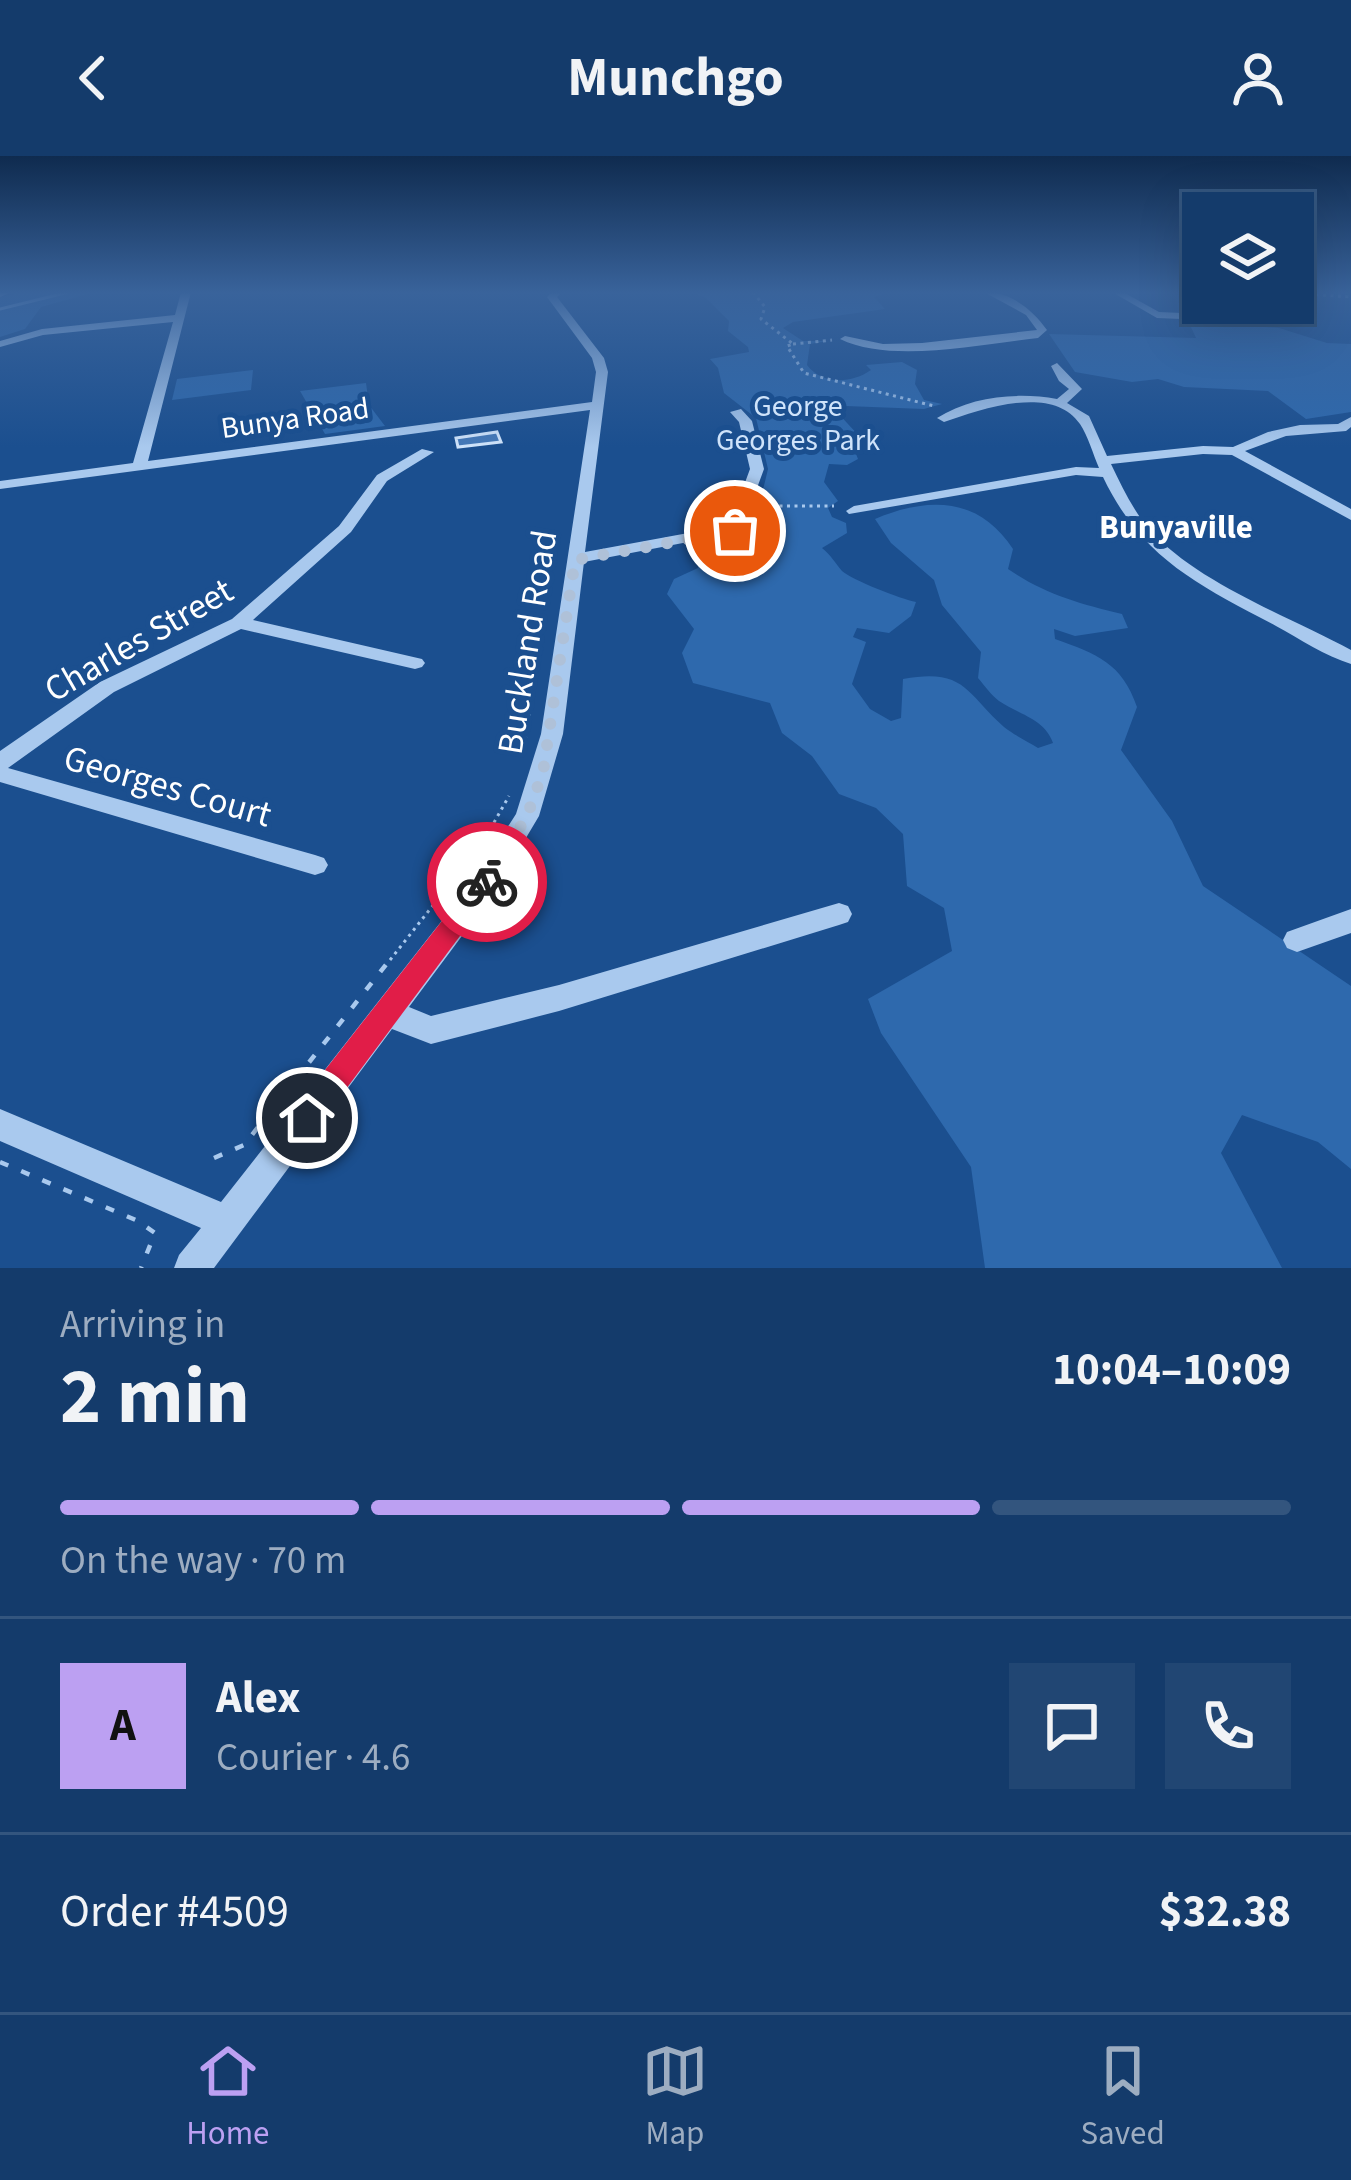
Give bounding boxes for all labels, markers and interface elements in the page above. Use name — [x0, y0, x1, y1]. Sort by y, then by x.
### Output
text: Munchgo — [567, 40, 784, 117]
icon: back — [60, 45, 126, 111]
icon: person — [1225, 45, 1291, 111]
map controls — [1182, 192, 1314, 324]
button: layers — [1182, 192, 1314, 324]
park label: George Georges Park — [716, 385, 880, 462]
street label: Bunya Road — [218, 387, 372, 450]
pin — [684, 480, 786, 582]
icon: bag — [702, 498, 768, 564]
district label: Bunyaville — [1099, 504, 1253, 551]
street label: Buckland Road — [485, 526, 570, 758]
street label: Charles Street — [35, 566, 243, 715]
street label: Georges Court — [58, 732, 277, 840]
courier — [427, 822, 547, 942]
icon: bike — [454, 849, 520, 915]
pin — [256, 1067, 358, 1169]
icon: home — [274, 1085, 340, 1151]
text: Arriving in — [60, 1297, 225, 1353]
text: 10:04–10:09 — [1052, 1338, 1291, 1402]
text: 2 min — [60, 1342, 250, 1453]
text: On the way · 70 m — [60, 1533, 346, 1589]
button: chat — [1009, 1663, 1135, 1789]
button: phone — [1165, 1663, 1291, 1789]
text: Alex — [216, 1666, 300, 1730]
text: A — [110, 1694, 136, 1758]
text: Courier · 4.6 — [216, 1730, 410, 1786]
text: Order #4509 — [60, 1880, 289, 1944]
text: $32.38 — [1159, 1880, 1291, 1944]
tab: Home — [186, 2038, 269, 2157]
tab: Map — [642, 2038, 708, 2157]
tab: Saved — [1080, 2038, 1165, 2157]

